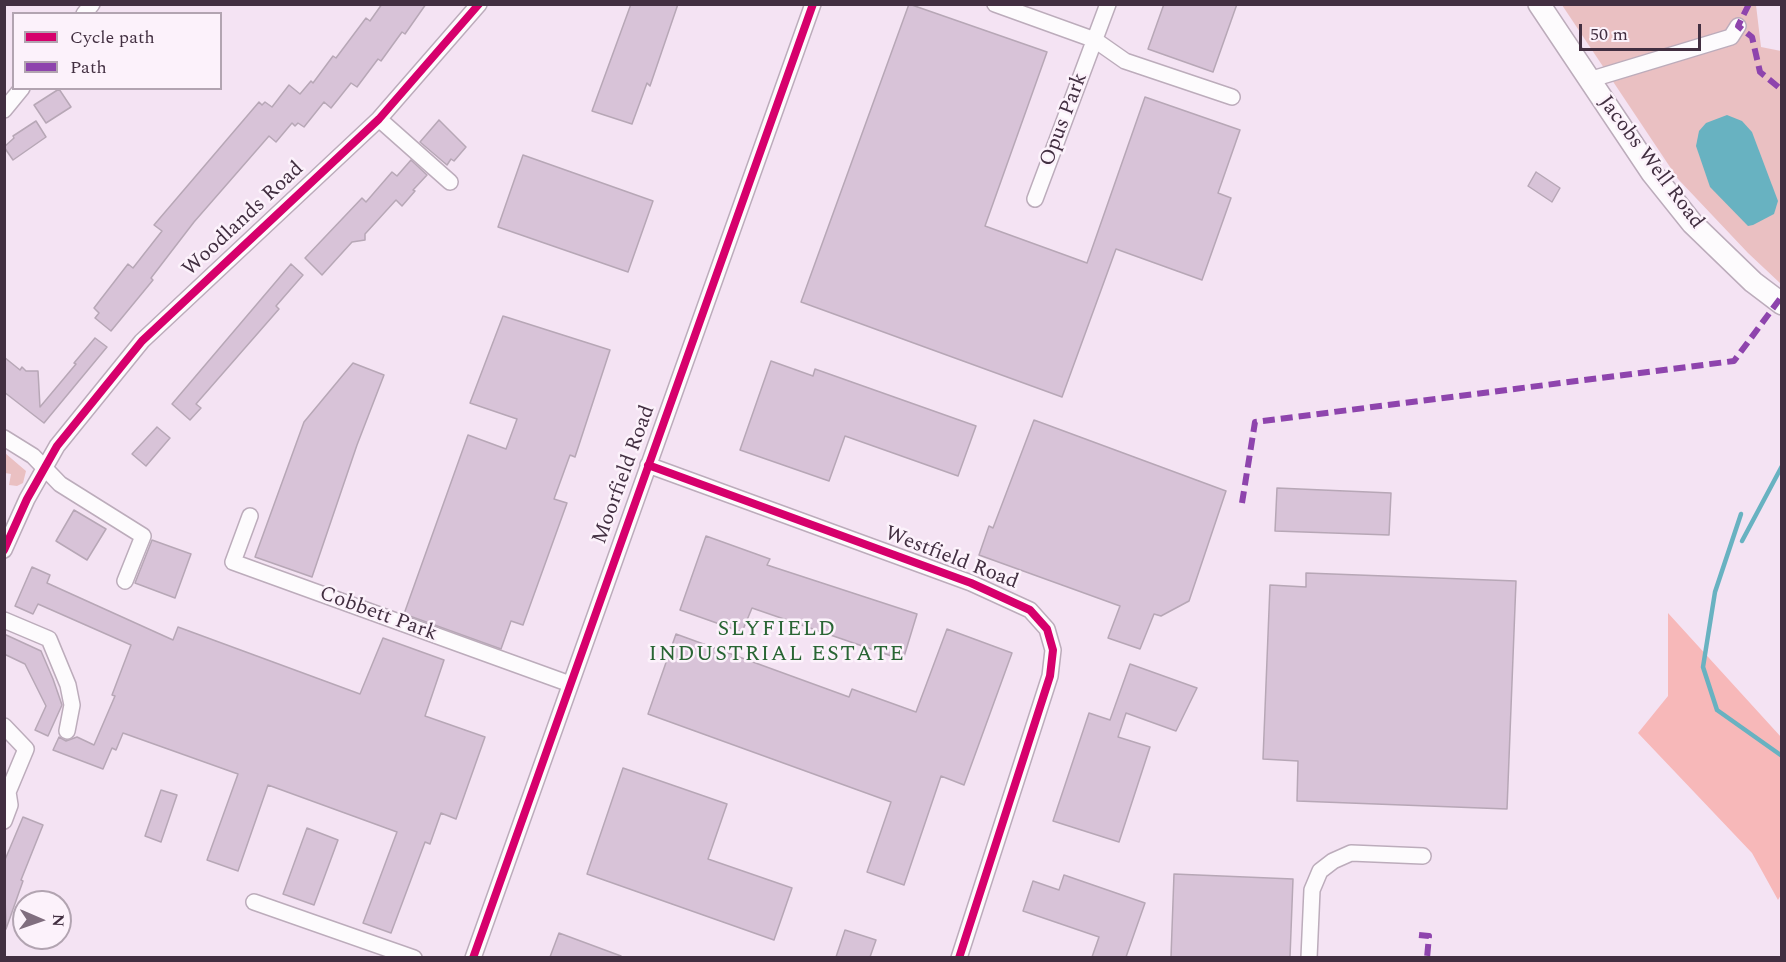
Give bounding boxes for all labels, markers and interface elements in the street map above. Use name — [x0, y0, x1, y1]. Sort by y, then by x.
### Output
legend — [12, 12, 222, 90]
scale bar — [1582, 12, 1704, 50]
text: 50 m — [1590, 21, 1628, 48]
text: Cycle path — [70, 24, 155, 51]
text: Path — [70, 54, 107, 81]
street label: Opus Park — [1036, 70, 1094, 170]
street label: Jacobs Well Road — [1592, 91, 1708, 235]
street label: Woodlands Road — [178, 157, 310, 283]
street label: Moorfield Road — [588, 402, 662, 548]
street label: Westfield Road — [881, 522, 1021, 596]
street label: Cobbett Park — [316, 582, 440, 648]
district label: SLYFIELD INDUSTRIAL ESTATE — [649, 618, 905, 670]
north arrow — [12, 890, 72, 950]
text: N — [46, 914, 70, 928]

